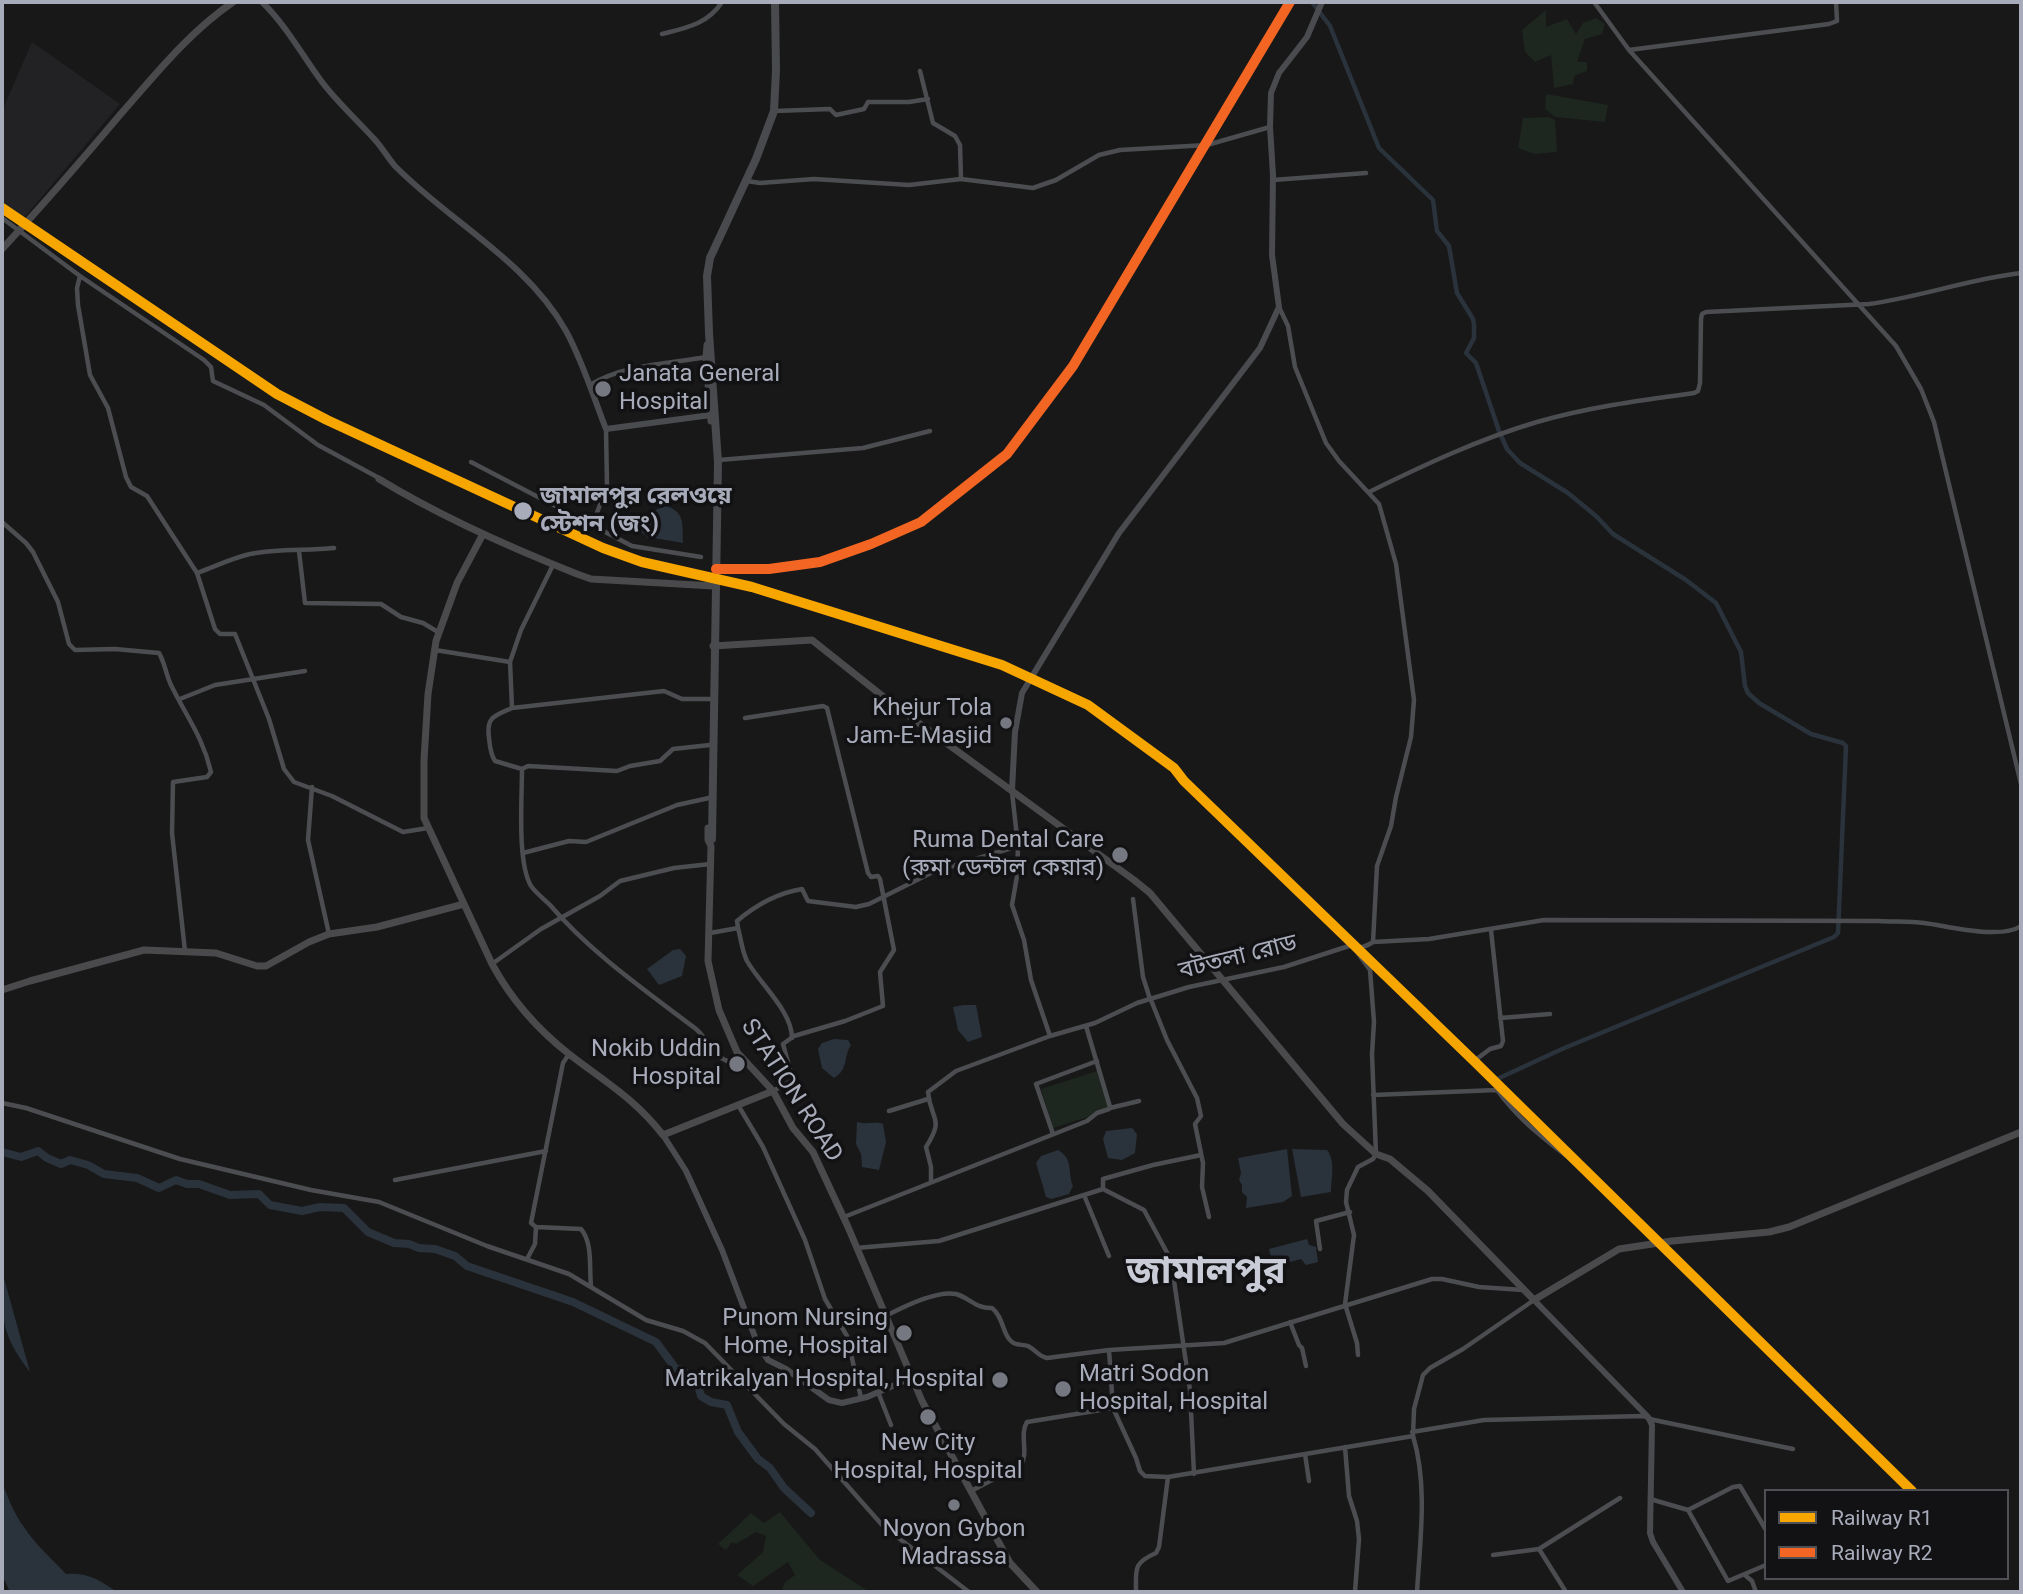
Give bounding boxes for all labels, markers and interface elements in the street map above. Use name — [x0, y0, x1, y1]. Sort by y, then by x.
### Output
place label: Janata General Hospital — [619, 361, 780, 417]
marker: Janata General Hospital — [593, 379, 613, 399]
place label: জামালপুর রেলওয়ে স্টেশন (জং) — [540, 483, 732, 539]
marker: জামালপুর রেলওয়ে স্টেশন (জং) — [512, 500, 534, 522]
place label: Khejur Tola Jam-E-Masjid — [846, 695, 992, 751]
marker: Khejur Tola Jam-E-Masjid — [998, 715, 1014, 731]
place label: Ruma Dental Care (রুমা ডেন্টাল কেয়ার) — [902, 827, 1104, 883]
marker: Ruma Dental Care (রুমা ডেন্টাল কেয়ার) — [1110, 845, 1130, 865]
street label: বটতলা রোড — [1176, 929, 1300, 987]
street label: STATION ROAD — [734, 1014, 848, 1168]
place label: Nokib Uddin Hospital — [591, 1036, 721, 1092]
marker: Nokib Uddin Hospital — [727, 1054, 747, 1074]
district label: জামালপুর — [1126, 1250, 1286, 1296]
place label: Punom Nursing Home, Hospital — [722, 1305, 888, 1361]
marker: Punom Nursing Home, Hospital — [894, 1323, 914, 1343]
place label: Matri Sodon Hospital, Hospital — [1079, 1361, 1268, 1417]
place label: Matrikalyan Hospital, Hospital — [665, 1366, 984, 1394]
marker: Matrikalyan Hospital, Hospital — [990, 1370, 1010, 1390]
marker: Matri Sodon Hospital, Hospital — [1053, 1379, 1073, 1399]
marker: New City Hospital, Hospital — [918, 1407, 938, 1427]
place label: New City Hospital, Hospital — [833, 1430, 1023, 1486]
legend — [1764, 1489, 2009, 1580]
marker: Noyon Gybon Madrassa — [946, 1497, 962, 1513]
text: Railway R1 — [1831, 1506, 1933, 1530]
place label: Noyon Gybon Madrassa — [883, 1516, 1025, 1572]
text: Railway R2 — [1831, 1541, 1933, 1565]

